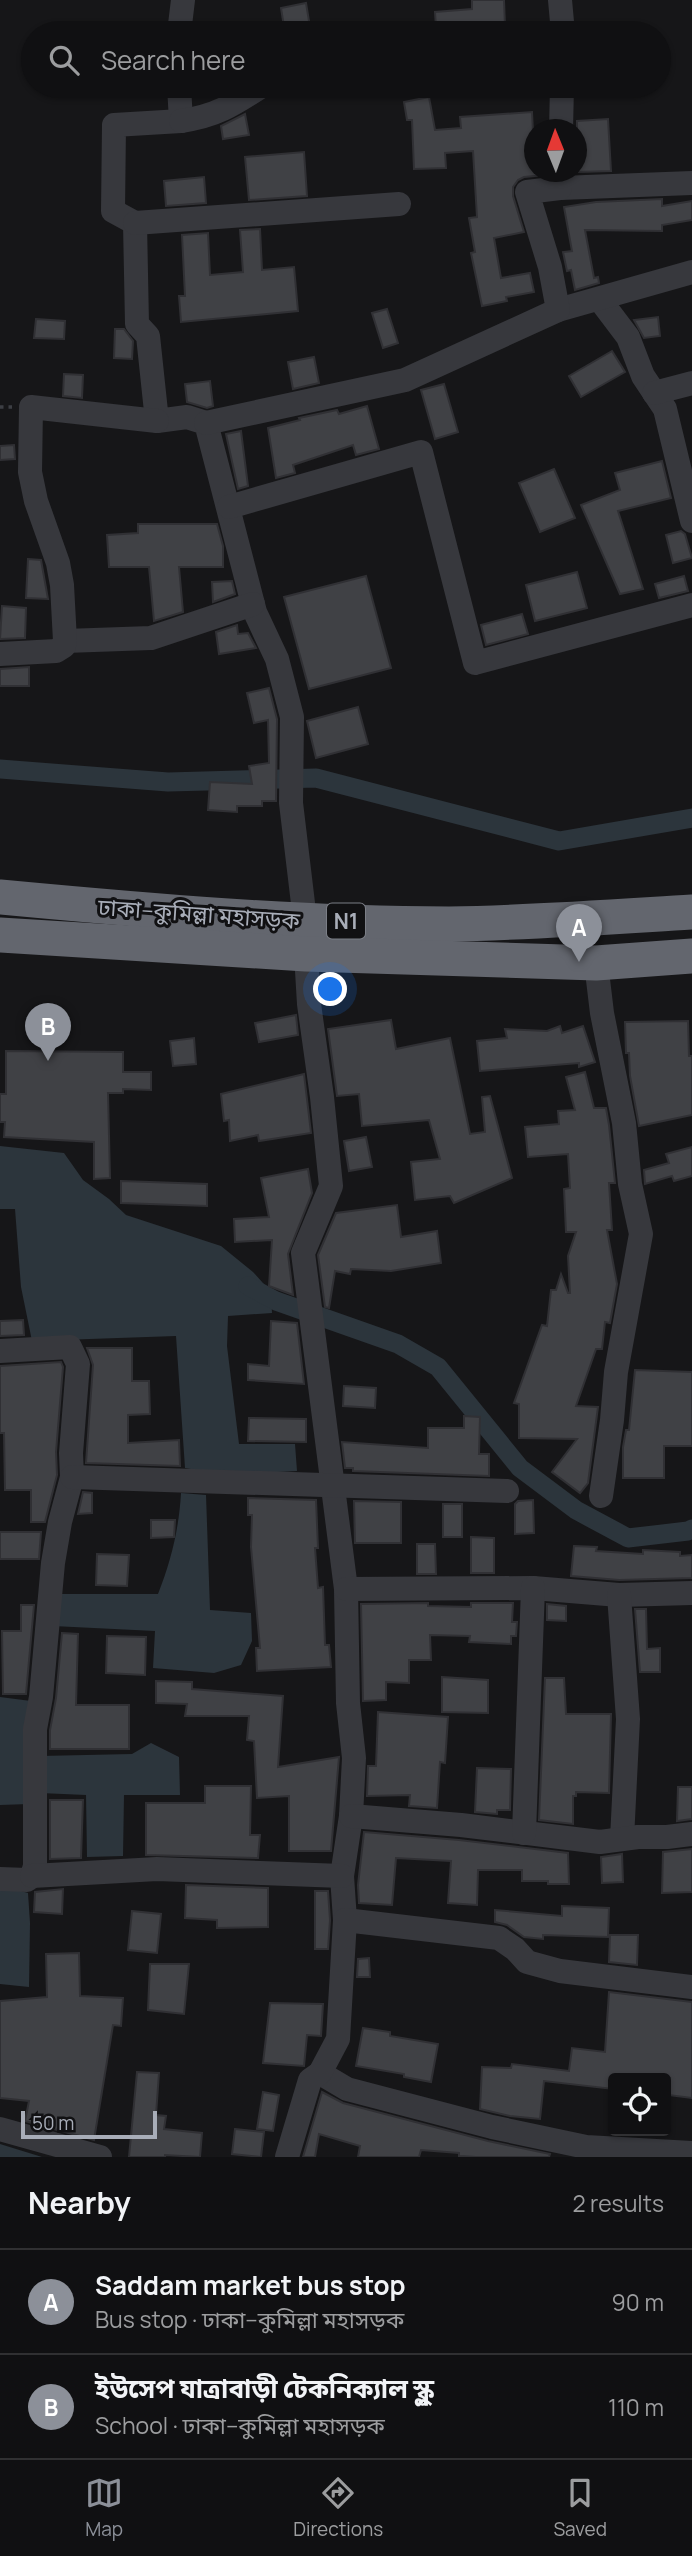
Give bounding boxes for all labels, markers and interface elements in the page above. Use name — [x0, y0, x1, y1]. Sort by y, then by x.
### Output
search box — [21, 21, 671, 98]
icon: search — [45, 41, 83, 79]
text: Search here — [101, 42, 246, 78]
north arrow — [524, 119, 587, 182]
street label: ঢাকা–কুমিল্লা মহাসড়ক — [96, 890, 301, 936]
road number: N1 — [327, 904, 365, 939]
pin: A — [556, 904, 602, 962]
your location — [313, 972, 347, 1006]
pin: B — [25, 1003, 71, 1061]
map controls — [608, 2073, 671, 2136]
button: locate — [608, 2073, 671, 2136]
scale bar — [21, 2108, 158, 2140]
text: 50 m — [32, 2110, 74, 2136]
text: Nearby — [28, 2182, 131, 2223]
text: 2 results — [572, 2187, 664, 2219]
text: Saddam market bus stop — [95, 2267, 406, 2303]
text: A — [43, 2286, 59, 2318]
text: 90 m — [612, 2286, 664, 2318]
text: Bus stop · ঢাকা–কুমিল্লা মহাসড়ক — [95, 2303, 404, 2335]
text: ইউসেপ যাত্রাবাড়ী টেকনিক্যাল স্কুল — [95, 2370, 434, 2406]
text: B — [44, 2391, 58, 2423]
text: 110 m — [608, 2391, 664, 2423]
text: School · ঢাকা–কুমিল্লা মহাসড়ক — [95, 2409, 385, 2441]
tab: Map — [85, 2474, 123, 2542]
tab: Directions — [293, 2474, 383, 2542]
tab: Saved — [553, 2474, 607, 2542]

